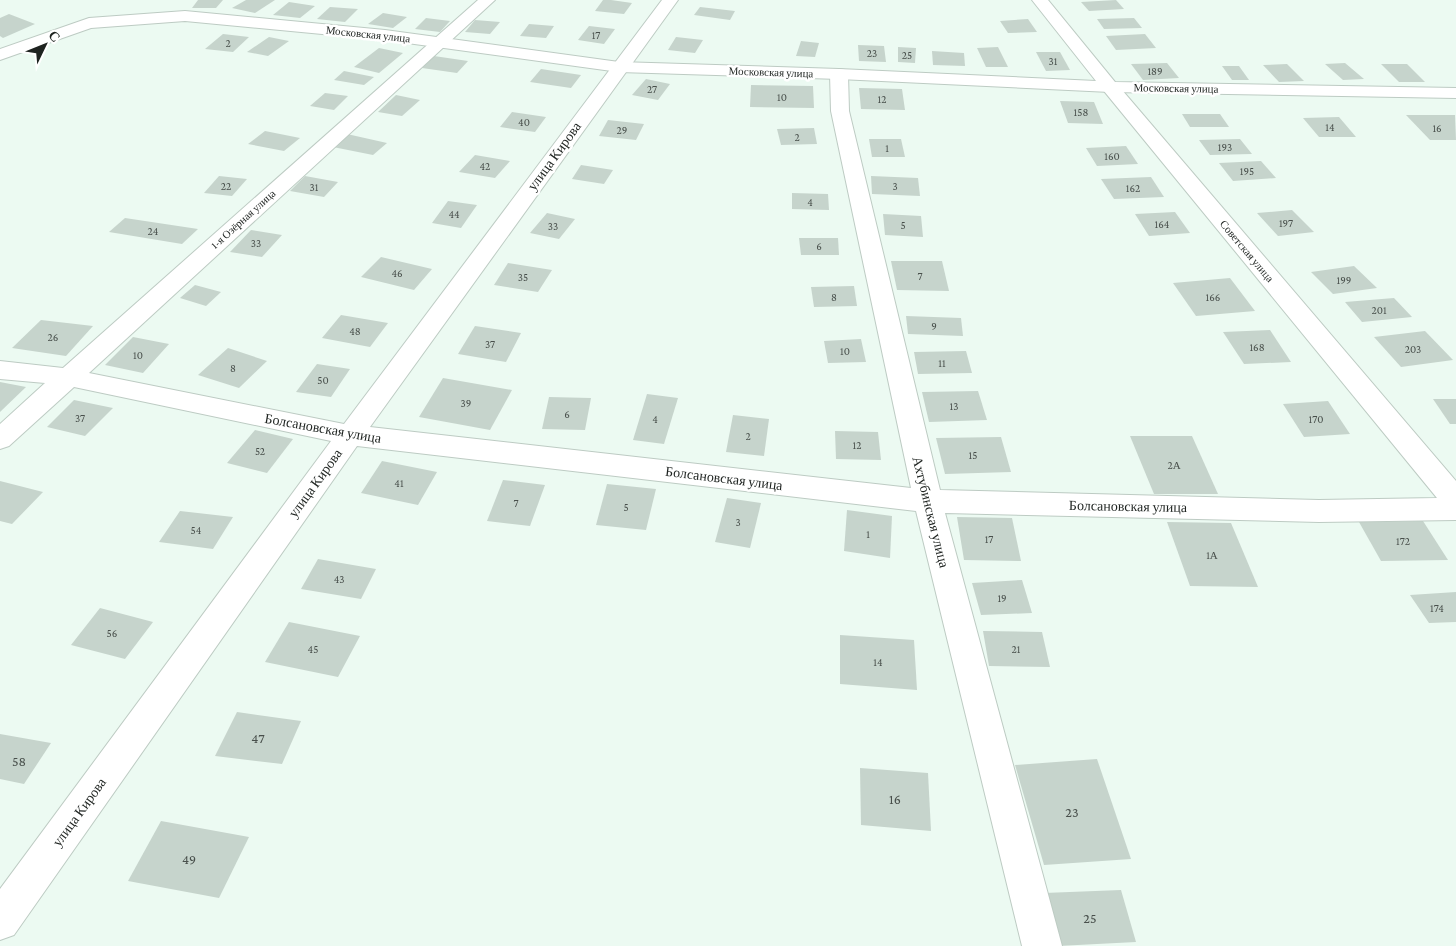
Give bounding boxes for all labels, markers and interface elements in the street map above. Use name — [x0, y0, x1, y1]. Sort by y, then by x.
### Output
north arrow — [20, 20, 70, 70]
street label: Московская улица — [325, 24, 411, 44]
text: С — [45, 27, 64, 45]
house number: 17 — [592, 29, 600, 41]
house number: 2 — [225, 37, 231, 49]
house number: 23 — [867, 47, 877, 59]
house number: 25 — [902, 49, 912, 61]
house number: 31 — [1049, 55, 1058, 67]
street label: Московская улица — [728, 65, 814, 79]
house number: 189 — [1147, 65, 1163, 77]
street label: Московская улица — [1133, 81, 1219, 95]
house number: 27 — [647, 83, 657, 95]
house number: 10 — [777, 91, 787, 103]
house number: 12 — [878, 93, 886, 105]
house number: 158 — [1074, 106, 1088, 118]
house number: 40 — [518, 116, 530, 128]
street label: улица Кирова — [524, 118, 585, 193]
house number: 14 — [1325, 121, 1335, 133]
house number: 16 — [1432, 122, 1442, 134]
house number: 29 — [617, 124, 627, 136]
house number: 2 — [794, 131, 800, 143]
house number: 193 — [1218, 141, 1232, 153]
house number: 1 — [885, 142, 889, 154]
house number: 160 — [1104, 150, 1120, 162]
house number: 42 — [480, 160, 490, 172]
house number: 195 — [1240, 165, 1254, 177]
house number: 22 — [221, 180, 231, 192]
house number: 3 — [892, 180, 898, 192]
house number: 31 — [310, 181, 319, 193]
house number: 162 — [1126, 182, 1140, 194]
street label: 1-я Озёрная улица — [208, 187, 278, 251]
house number: 4 — [807, 196, 813, 208]
house number: 44 — [448, 208, 460, 220]
house number: 197 — [1279, 217, 1293, 229]
house number: 164 — [1155, 218, 1170, 230]
street label: Советская улица — [1218, 218, 1276, 284]
house number: 5 — [900, 219, 906, 231]
house number: 33 — [548, 220, 558, 232]
house number: 24 — [148, 225, 159, 237]
house number: 33 — [251, 237, 261, 249]
house number: 6 — [816, 240, 822, 252]
house number: 46 — [391, 267, 403, 279]
house number: 7 — [917, 270, 923, 282]
house number: 35 — [518, 271, 528, 283]
house number: 199 — [1337, 274, 1351, 286]
house number: 8 — [831, 291, 837, 303]
house number: 166 — [1206, 291, 1220, 303]
house number: 201 — [1371, 304, 1387, 316]
house number: 9 — [931, 320, 937, 332]
house number: 48 — [349, 325, 361, 337]
house number: 26 — [48, 331, 58, 343]
house number: 37 — [485, 338, 495, 350]
house number: 168 — [1249, 341, 1265, 353]
house number: 203 — [1405, 343, 1421, 355]
house number: 10 — [840, 345, 850, 357]
house number: 10 — [133, 349, 143, 361]
house number: 11 — [938, 357, 946, 369]
house number: 8 — [230, 362, 236, 374]
house number: 50 — [317, 374, 329, 386]
house number: 39 — [461, 397, 471, 409]
house number: 13 — [950, 400, 958, 412]
house number: 6 — [564, 408, 570, 420]
street label: Болсановская улица — [263, 410, 383, 446]
house number: 37 — [75, 412, 85, 424]
house number: 4 — [652, 413, 658, 425]
house number: 170 — [1309, 413, 1323, 425]
house number: 2 — [745, 430, 751, 442]
house number: 12 — [853, 439, 861, 451]
house number: 52 — [255, 445, 265, 457]
street label: улица Кирова — [285, 445, 346, 520]
house number: 15 — [969, 449, 977, 461]
street label: Ахтубинская улица — [909, 455, 953, 570]
house number: 2А — [1167, 459, 1181, 471]
street label: Болсановская улица — [664, 463, 784, 493]
house number: 41 — [394, 477, 404, 489]
house number: 7 — [513, 497, 519, 509]
street label: Болсановская улица — [1069, 497, 1188, 515]
house number: 5 — [623, 501, 629, 513]
house number: 3 — [735, 516, 741, 528]
house number: 54 — [191, 524, 202, 536]
house number: 1 — [866, 528, 870, 540]
house number: 17 — [985, 533, 993, 545]
house number: 172 — [1396, 535, 1410, 547]
house number: 1А — [1206, 549, 1218, 561]
house number: 43 — [334, 573, 344, 585]
house number: 19 — [997, 592, 1007, 604]
house number: 174 — [1430, 602, 1444, 614]
house number: 56 — [107, 627, 117, 639]
house number: 45 — [308, 643, 318, 655]
house number: 21 — [1012, 643, 1021, 655]
house number: 14 — [873, 656, 883, 668]
house number: 47 — [251, 730, 265, 746]
house number: 58 — [12, 753, 26, 769]
street label: улица Кирова — [49, 774, 110, 849]
house number: 16 — [889, 791, 901, 807]
house number: 23 — [1065, 804, 1079, 820]
house number: 49 — [182, 851, 196, 867]
house number: 25 — [1083, 910, 1097, 926]

